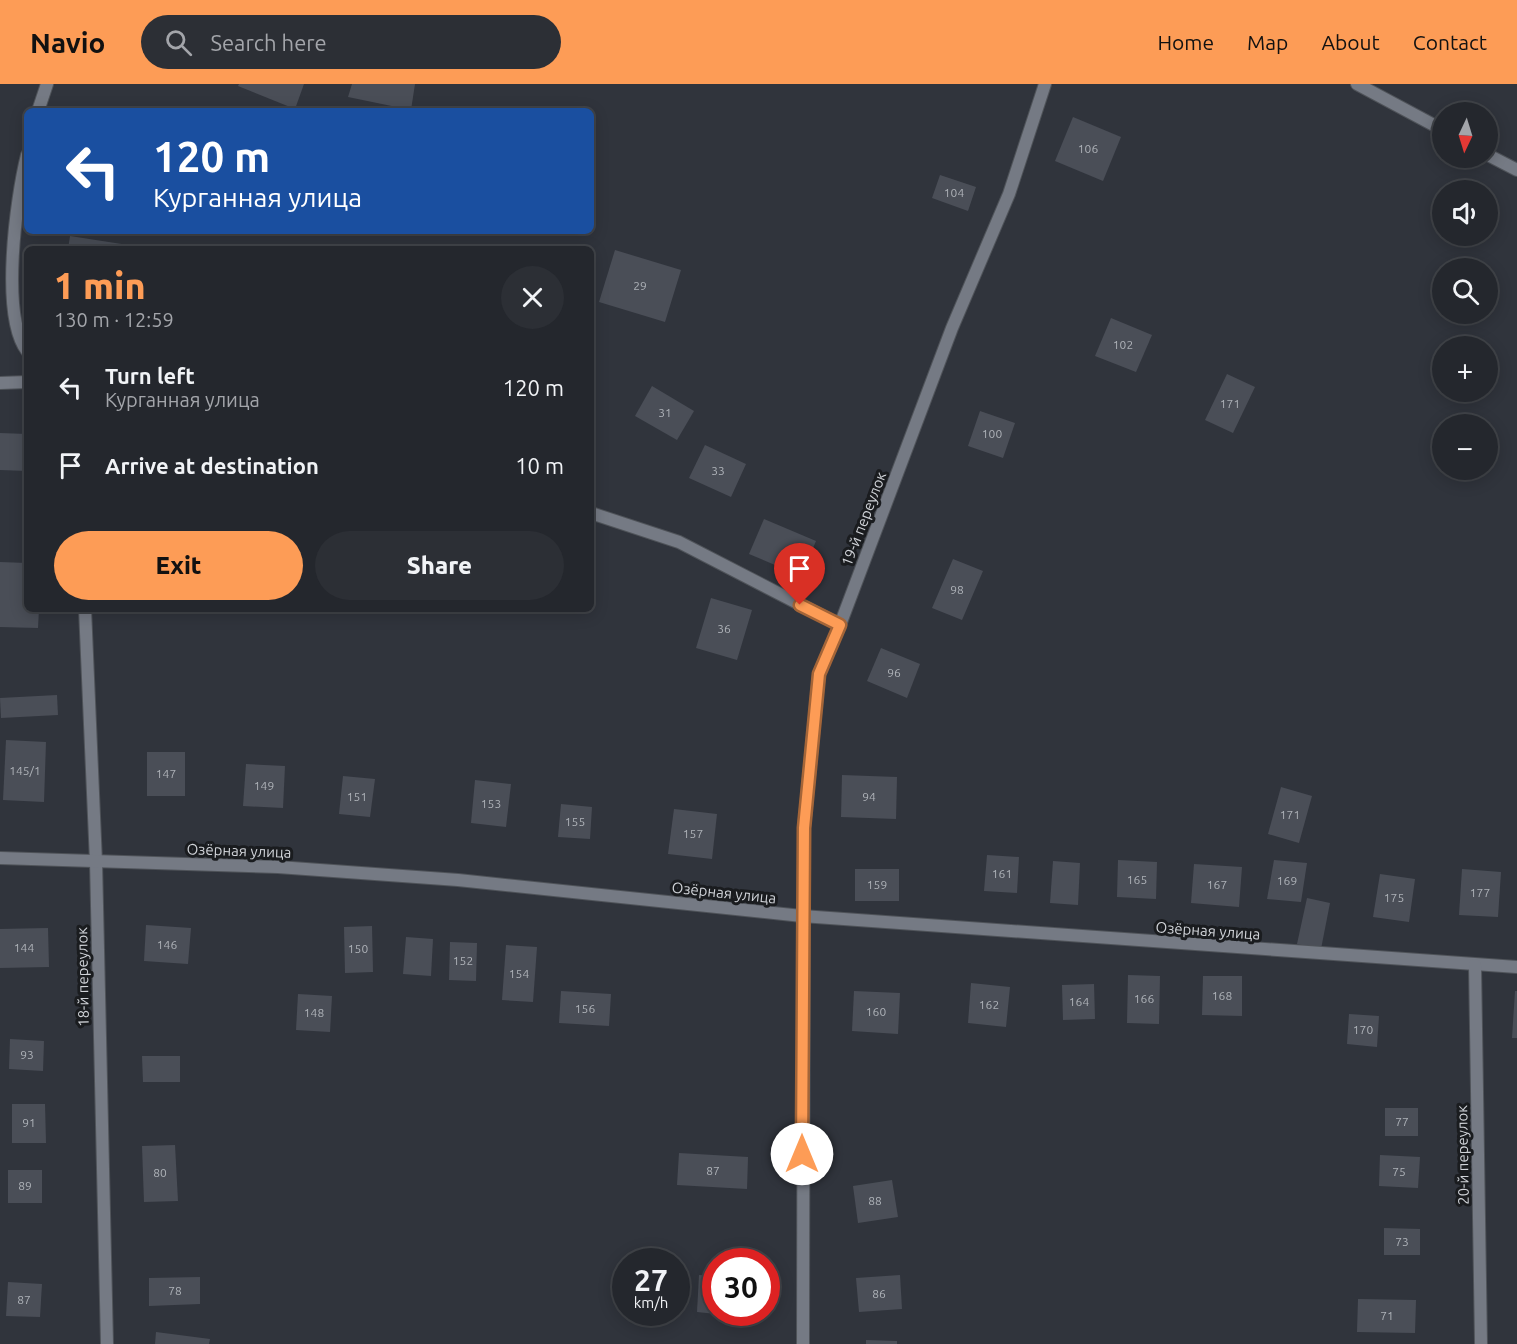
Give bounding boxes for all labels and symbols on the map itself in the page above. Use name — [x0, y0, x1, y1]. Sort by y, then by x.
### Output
north arrow — [1432, 102, 1498, 168]
house number: 106 — [1078, 142, 1098, 155]
house number: 104 — [944, 186, 964, 199]
house number: 29 — [633, 279, 647, 292]
house number: 102 — [1113, 338, 1133, 351]
house number: 171 — [1220, 397, 1240, 410]
house number: 31 — [658, 406, 672, 419]
house number: 100 — [982, 427, 1002, 440]
house number: 33 — [711, 464, 725, 477]
street label: 19-й переулок — [838, 469, 889, 568]
pin — [774, 543, 825, 605]
house number: 98 — [950, 583, 964, 596]
house number: 36 — [717, 622, 731, 635]
house number: 96 — [887, 666, 901, 679]
house number: 145/1 — [9, 764, 41, 777]
house number: 147 — [156, 767, 176, 780]
house number: 149 — [254, 779, 274, 792]
house number: 151 — [347, 790, 367, 803]
house number: 94 — [862, 790, 876, 803]
house number: 153 — [481, 797, 501, 810]
house number: 171 — [1280, 808, 1300, 821]
house number: 155 — [565, 815, 585, 828]
house number: 157 — [683, 827, 703, 840]
street label: Озёрная улица — [186, 840, 292, 861]
house number: 161 — [992, 867, 1012, 880]
house number: 165 — [1127, 873, 1147, 886]
house number: 169 — [1277, 874, 1297, 887]
house number: 159 — [867, 878, 887, 891]
house number: 167 — [1207, 878, 1227, 891]
street label: Озёрная улица — [671, 879, 777, 906]
house number: 177 — [1470, 886, 1490, 899]
house number: 175 — [1384, 891, 1404, 904]
street label: Озёрная улица — [1155, 918, 1261, 943]
street label: 18-й переулок — [73, 927, 92, 1027]
house number: 146 — [157, 938, 177, 951]
house number: 144 — [14, 941, 34, 954]
house number: 150 — [348, 942, 368, 955]
house number: 152 — [453, 954, 473, 967]
house number: 154 — [509, 967, 529, 980]
house number: 168 — [1212, 989, 1232, 1002]
house number: 166 — [1134, 992, 1154, 1005]
house number: 164 — [1069, 995, 1089, 1008]
house number: 162 — [979, 998, 999, 1011]
house number: 156 — [575, 1002, 595, 1015]
house number: 160 — [866, 1005, 886, 1018]
house number: 148 — [304, 1006, 324, 1019]
house number: 170 — [1353, 1023, 1373, 1036]
house number: 93 — [20, 1048, 34, 1061]
street label: 20-й переулок — [1453, 1105, 1472, 1205]
house number: 77 — [1395, 1115, 1409, 1128]
house number: 91 — [22, 1116, 36, 1129]
position arrow — [770, 1122, 834, 1186]
house number: 87 — [706, 1164, 720, 1177]
house number: 75 — [1392, 1165, 1406, 1178]
house number: 80 — [153, 1166, 167, 1179]
house number: 89 — [18, 1179, 32, 1192]
house number: 88 — [868, 1194, 882, 1207]
house number: 73 — [1395, 1235, 1409, 1248]
speed limit sign: 30 — [702, 1248, 780, 1326]
house number: 78 — [168, 1284, 182, 1297]
house number: 86 — [872, 1287, 886, 1300]
house number: 87 — [17, 1293, 31, 1306]
house number: 71 — [1380, 1309, 1394, 1322]

